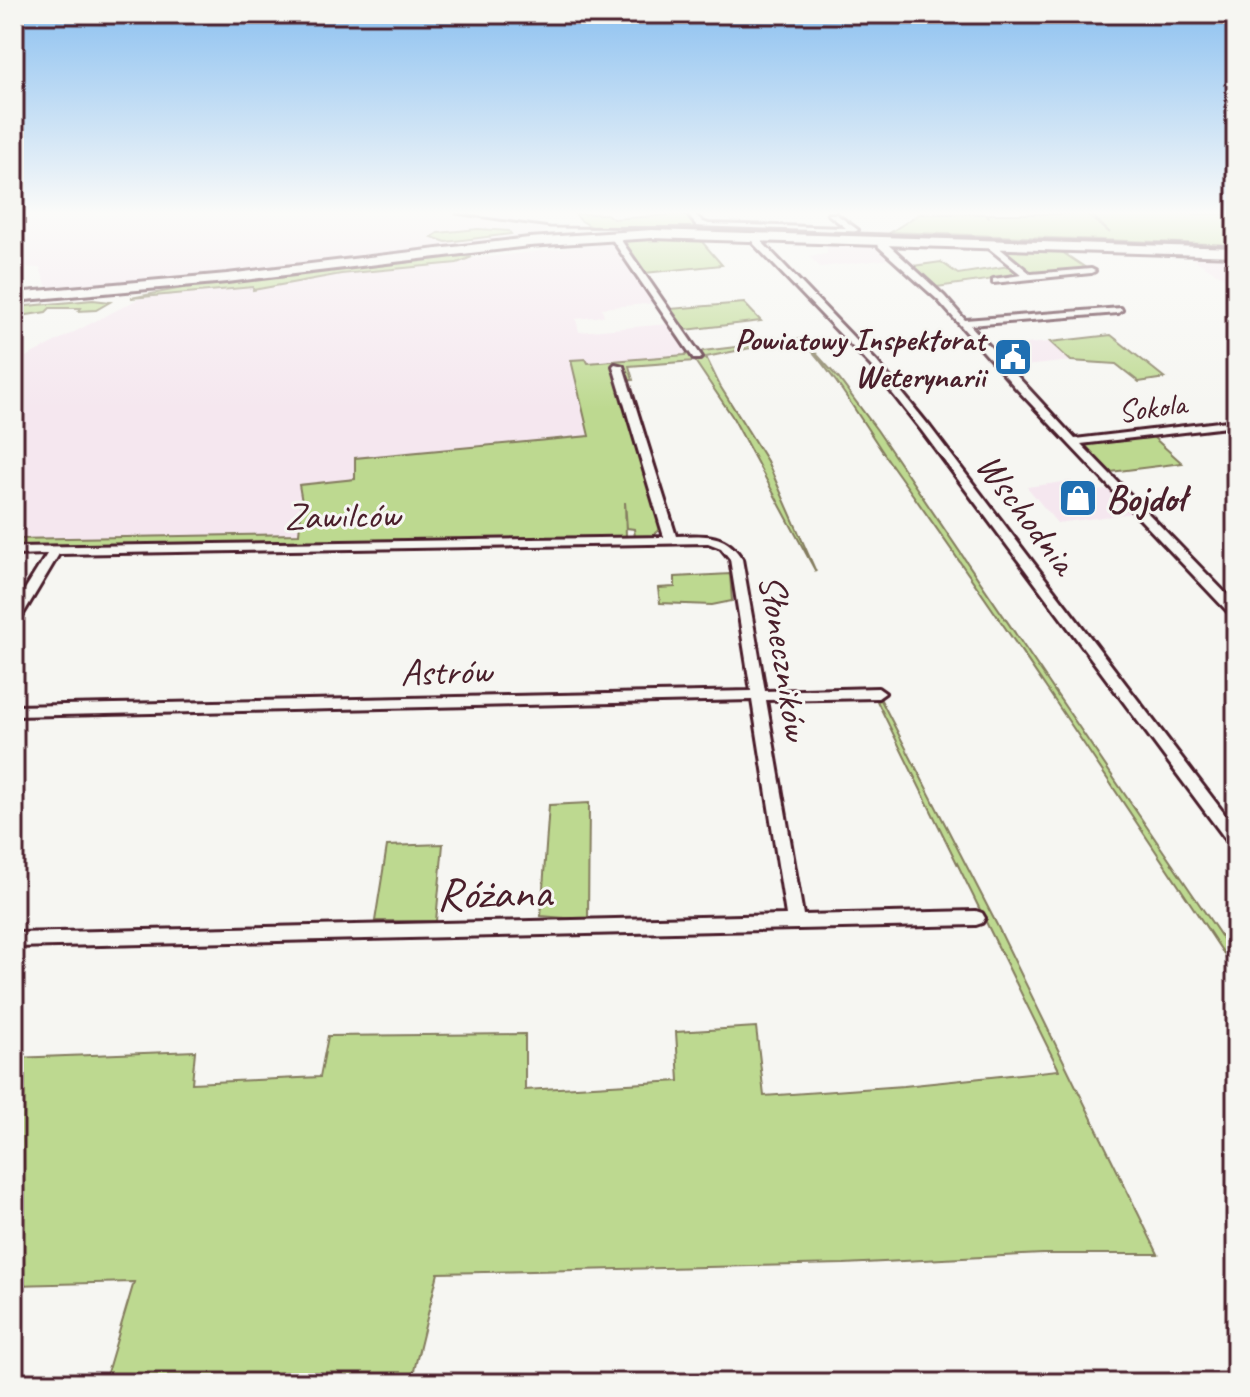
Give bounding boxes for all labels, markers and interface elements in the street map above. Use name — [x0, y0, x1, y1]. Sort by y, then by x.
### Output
place label: Powiatowy Inspektorat Weterynarii — [735, 319, 989, 397]
public building icon: Powiatowy Inspektorat Weterynarii — [992, 336, 1034, 378]
street label: Sokola — [1116, 383, 1191, 432]
street label: Wschodnia — [966, 444, 1089, 586]
place label: Bojdoł — [1106, 475, 1192, 522]
shop icon: Bojdoł — [1057, 477, 1099, 519]
street label: Zawilców — [284, 491, 404, 540]
street label: Słoneczników — [748, 571, 821, 746]
street label: Astrów — [400, 647, 495, 696]
street label: Różana — [436, 863, 554, 923]

